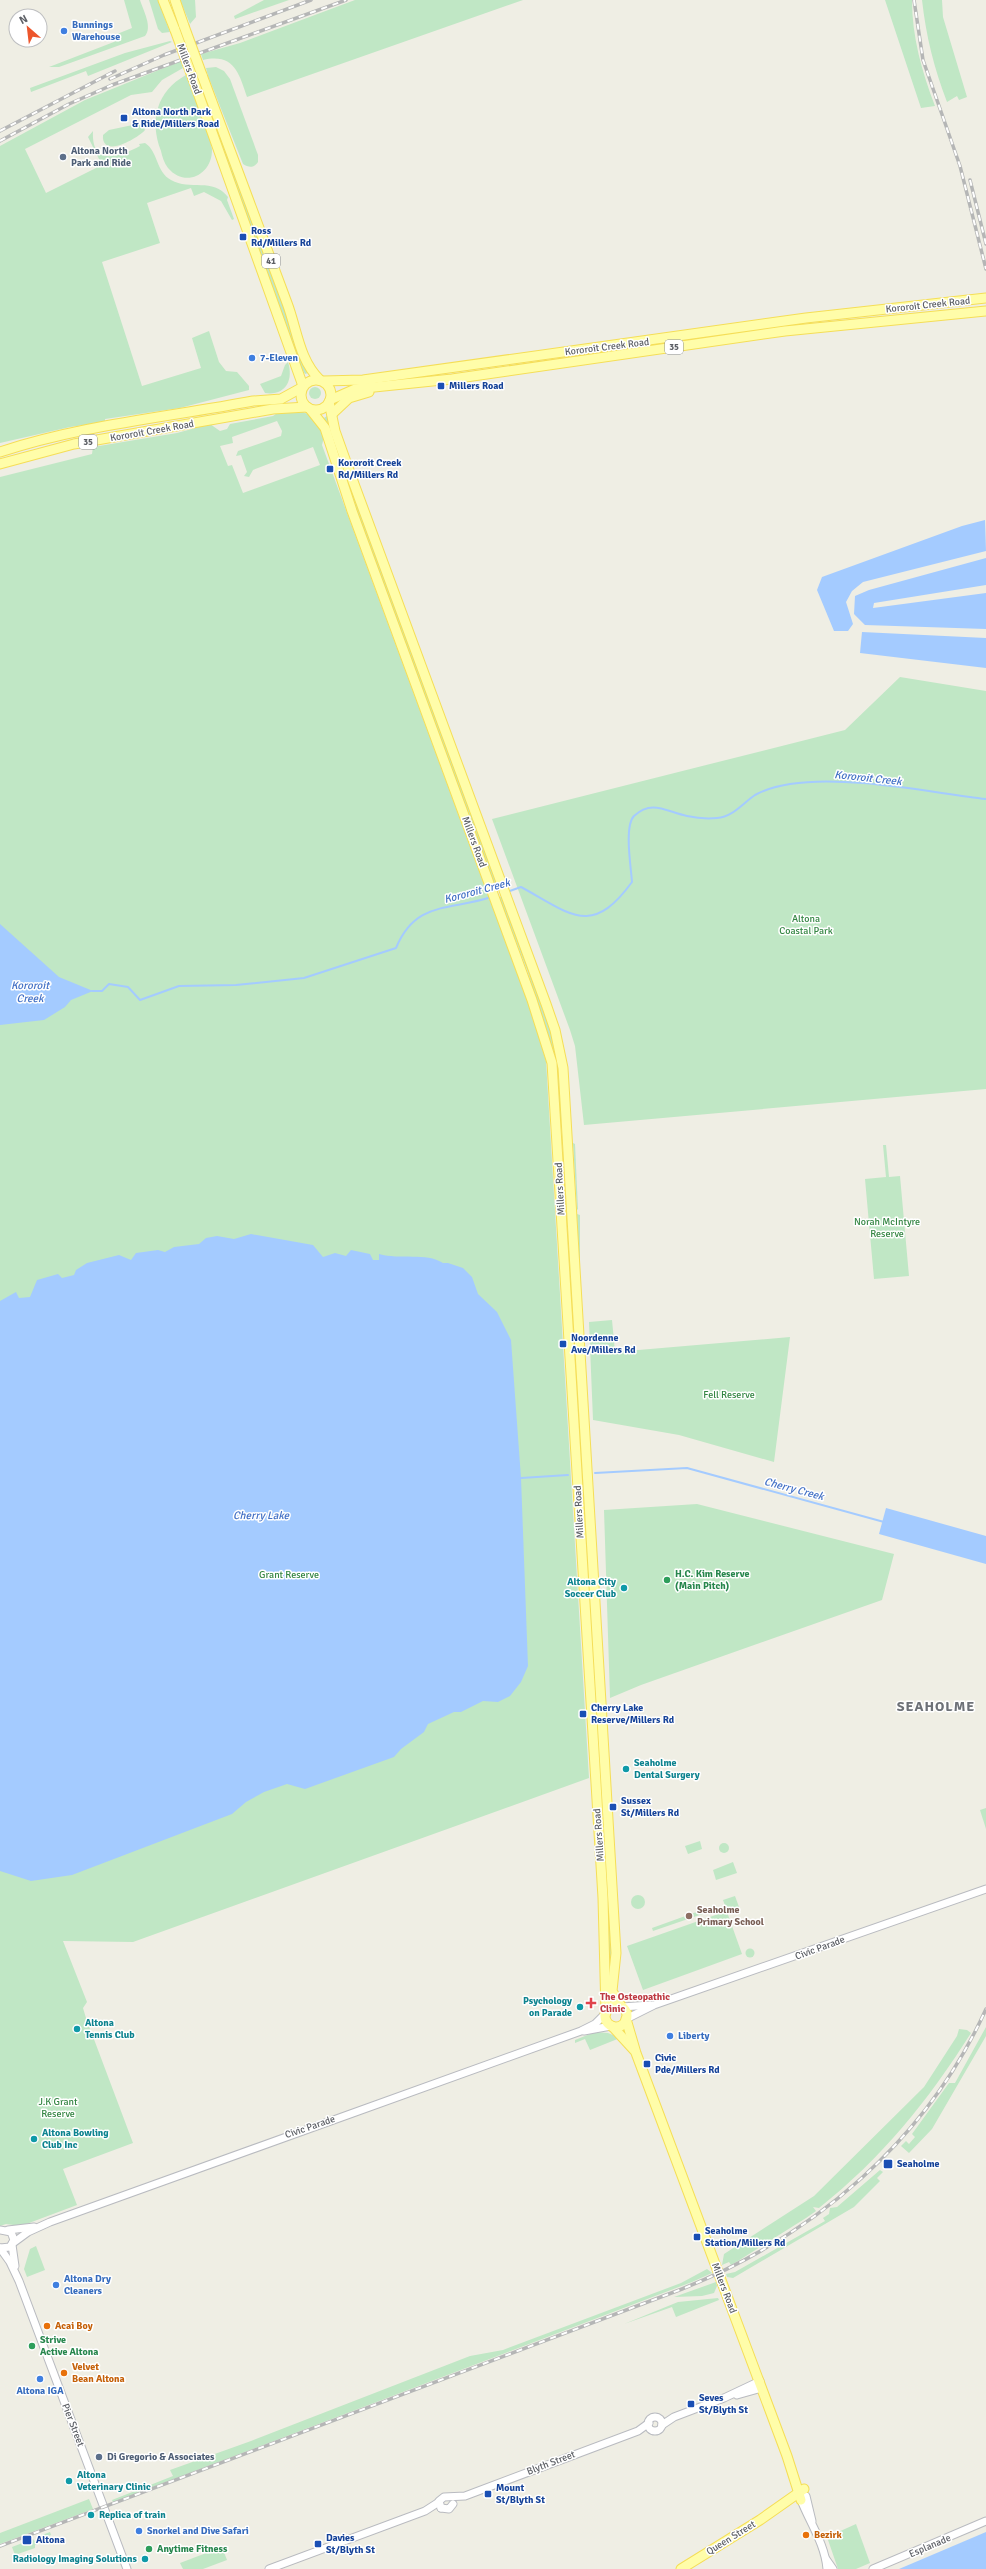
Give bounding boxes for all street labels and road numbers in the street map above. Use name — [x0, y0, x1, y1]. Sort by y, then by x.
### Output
street label: Millers Road — [174, 42, 204, 96]
road number: 41 — [262, 254, 280, 268]
street label: Kororoit Creek Road — [885, 295, 971, 315]
street label: Kororoit Creek Road — [564, 336, 650, 358]
road number: 35 — [665, 340, 683, 354]
street label: Kororoit Creek Road — [109, 418, 195, 444]
road number: 35 — [79, 435, 97, 449]
street label: Millers Road — [459, 815, 489, 869]
street label: Millers Road — [553, 1162, 567, 1216]
street label: Millers Road — [572, 1485, 586, 1539]
street label: Millers Road — [591, 1808, 607, 1862]
street label: Civic Parade — [793, 1933, 847, 1963]
street label: Civic Parade — [283, 2113, 337, 2141]
street label: Millers Road — [709, 2261, 739, 2315]
street label: Pier Street — [59, 2402, 87, 2449]
street label: Blyth Street — [525, 2448, 577, 2478]
street label: Queen Street — [704, 2518, 758, 2558]
street label: Esplanade — [907, 2532, 953, 2560]

